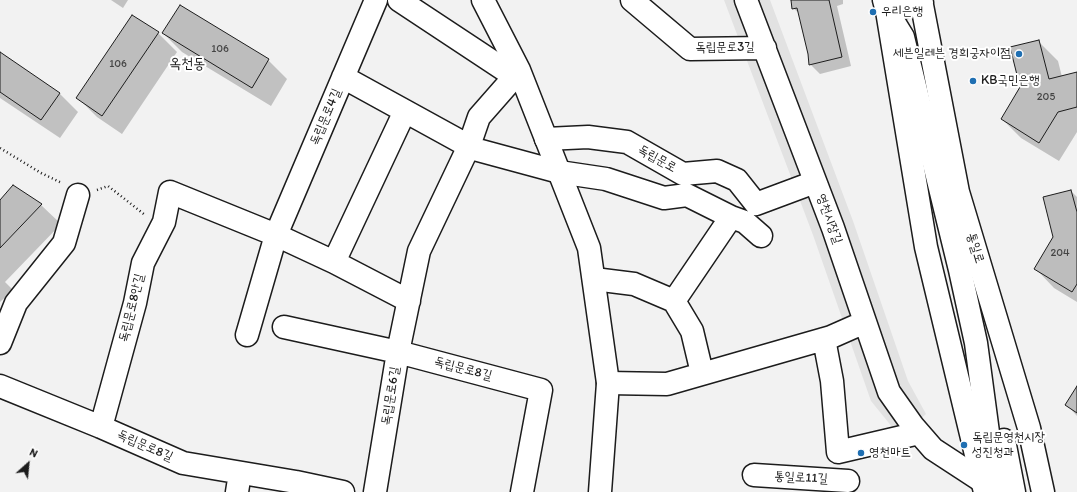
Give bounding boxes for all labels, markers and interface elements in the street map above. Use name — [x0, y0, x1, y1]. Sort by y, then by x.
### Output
place label: 우리은행 — [881, 4, 923, 20]
marker: 우리은행 — [868, 7, 878, 17]
street label: 독립문로3길 — [695, 40, 755, 56]
house number: 106 — [211, 42, 229, 56]
place label: 세븐일레븐 경희궁자이점 — [893, 46, 1011, 62]
marker: 세븐일레븐 경희궁자이점 — [1014, 49, 1024, 59]
district label: 옥천동 — [169, 55, 205, 73]
house number: 106 — [109, 57, 127, 71]
place label: KB국민은행 — [981, 73, 1039, 89]
marker: KB국민은행 — [968, 76, 978, 86]
street label: 독립문로4길 — [307, 86, 345, 148]
house number: 205 — [1037, 90, 1055, 104]
street label: 독립문로 — [635, 142, 679, 176]
street label: 영천시장길 — [813, 192, 845, 246]
street label: 통일로 — [963, 231, 987, 265]
house number: 204 — [1050, 246, 1070, 260]
street label: 독립문로8안길 — [116, 272, 148, 344]
street label: 독립문로8길 — [432, 354, 494, 384]
street label: 독립문로6길 — [379, 366, 403, 426]
street label: 독립문로8길 — [115, 427, 175, 465]
place label: 독립문영천시장 성진청과 — [972, 430, 1045, 461]
marker: 독립문영천시장 성진청과 — [959, 440, 969, 450]
north arrow — [8, 444, 48, 484]
text: N — [27, 445, 40, 460]
place label: 영천마트 — [869, 445, 911, 461]
marker: 영천마트 — [856, 448, 866, 458]
street label: 통일로11길 — [774, 469, 828, 487]

